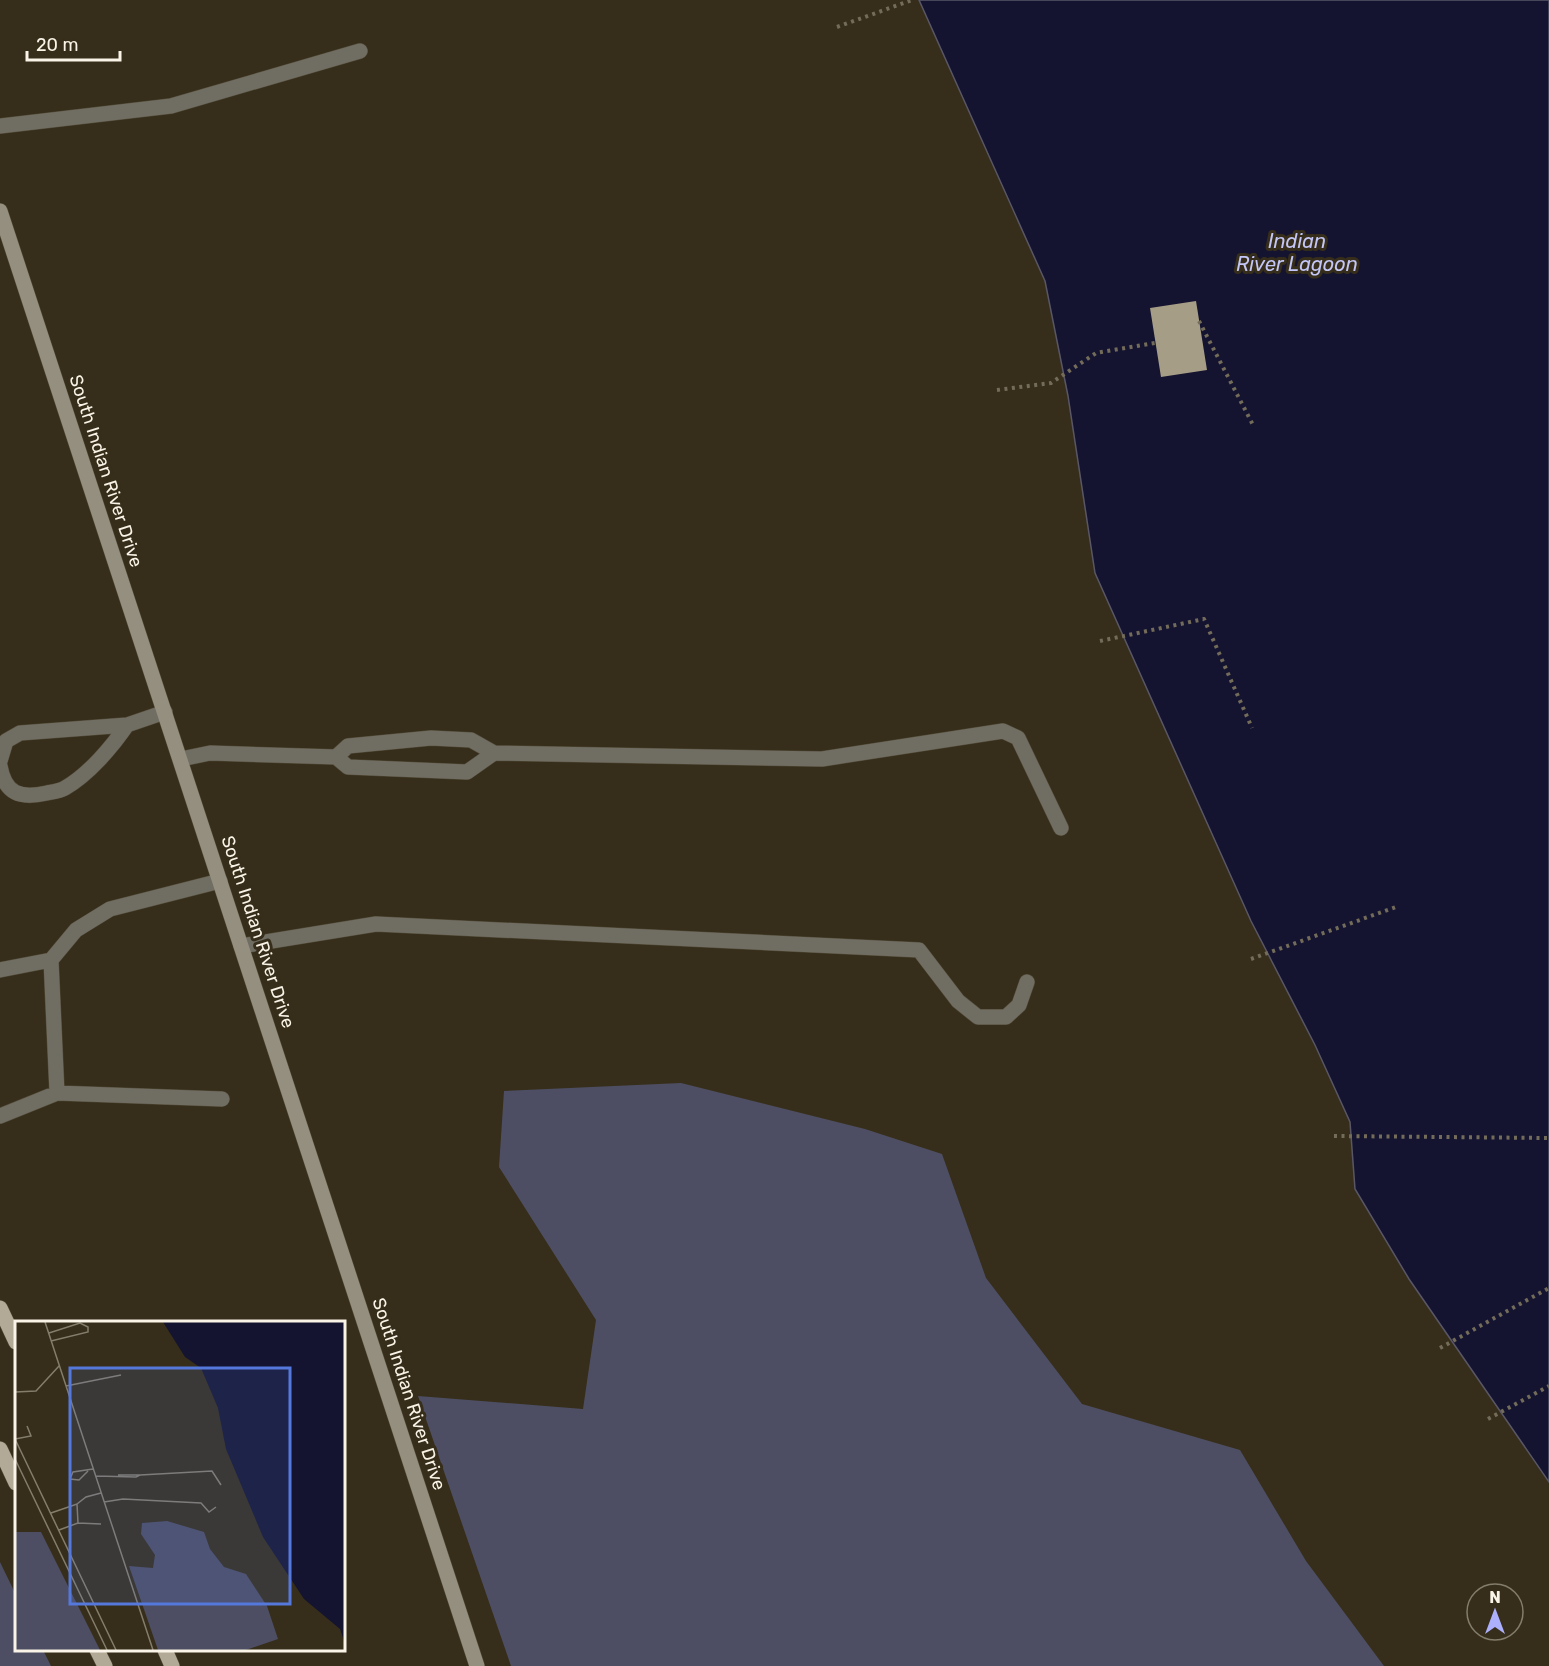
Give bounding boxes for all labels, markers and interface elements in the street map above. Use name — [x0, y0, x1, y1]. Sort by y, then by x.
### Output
scale bar — [27, 24, 120, 62]
text: 20 m — [36, 34, 78, 56]
water label: Indian River Lagoon — [1236, 229, 1358, 276]
street label: South Indian River Drive — [64, 372, 148, 570]
street label: South Indian River Drive — [216, 833, 300, 1031]
street label: South Indian River Drive — [367, 1295, 451, 1493]
inset map — [15, 1321, 345, 1651]
north arrow — [1465, 1582, 1525, 1642]
text: N — [1489, 1588, 1501, 1607]

